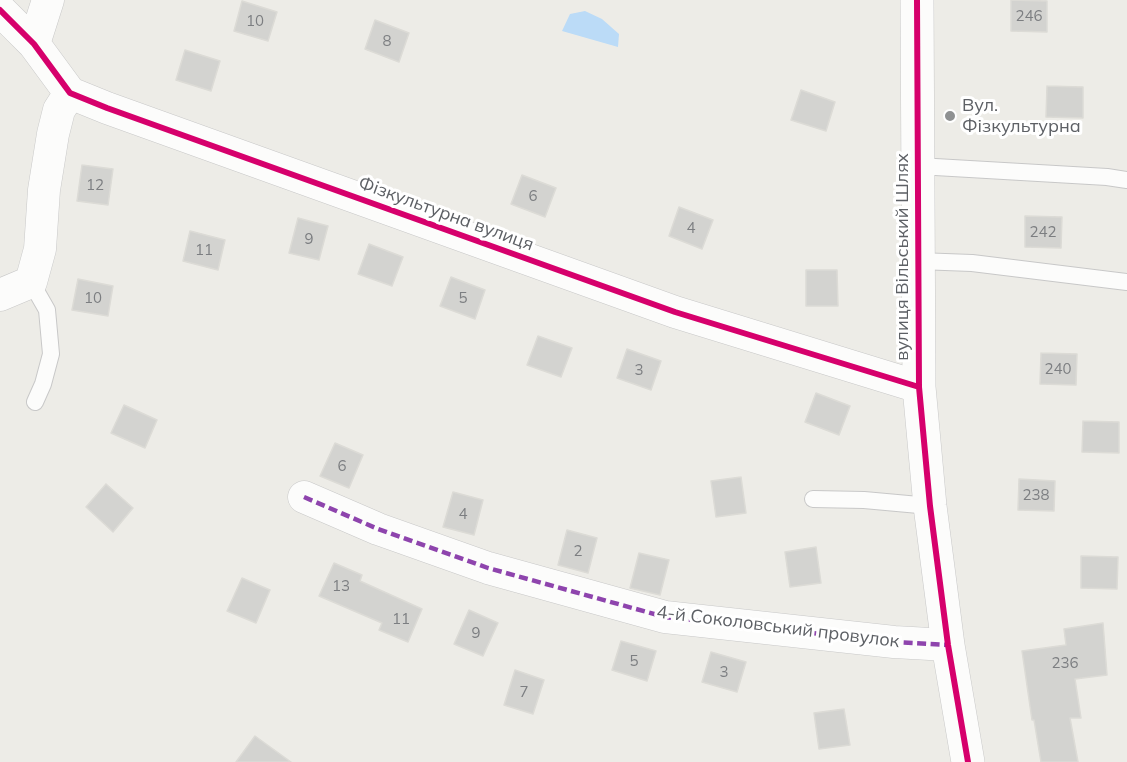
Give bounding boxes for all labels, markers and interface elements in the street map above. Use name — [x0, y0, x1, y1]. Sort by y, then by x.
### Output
house number: 246 — [1016, 7, 1042, 25]
house number: 10 — [246, 12, 264, 30]
house number: 8 — [383, 32, 391, 50]
place label: Вул. Фізкультурна — [962, 95, 1081, 138]
marker: Вул. Фізкультурна — [943, 109, 957, 123]
street label: вулиця Вільський Шлях — [892, 153, 914, 361]
street label: Фізкультурна вулиця — [355, 172, 537, 256]
house number: 12 — [86, 176, 104, 194]
house number: 6 — [529, 187, 537, 205]
house number: 4 — [687, 219, 695, 237]
house number: 242 — [1030, 223, 1056, 241]
house number: 9 — [305, 230, 313, 248]
house number: 11 — [195, 241, 213, 259]
house number: 10 — [84, 289, 102, 307]
house number: 5 — [459, 289, 467, 307]
house number: 240 — [1045, 360, 1071, 378]
house number: 3 — [635, 361, 643, 379]
house number: 6 — [338, 457, 346, 475]
house number: 238 — [1023, 486, 1049, 504]
house number: 4 — [459, 505, 467, 523]
house number: 2 — [574, 542, 582, 560]
house number: 13 — [332, 577, 350, 595]
street label: 4-й Соколовський провулок — [655, 601, 901, 653]
house number: 11 — [392, 610, 410, 628]
house number: 9 — [472, 624, 480, 642]
house number: 5 — [630, 652, 638, 670]
house number: 236 — [1052, 654, 1078, 672]
house number: 3 — [720, 663, 728, 681]
house number: 7 — [520, 683, 528, 701]

